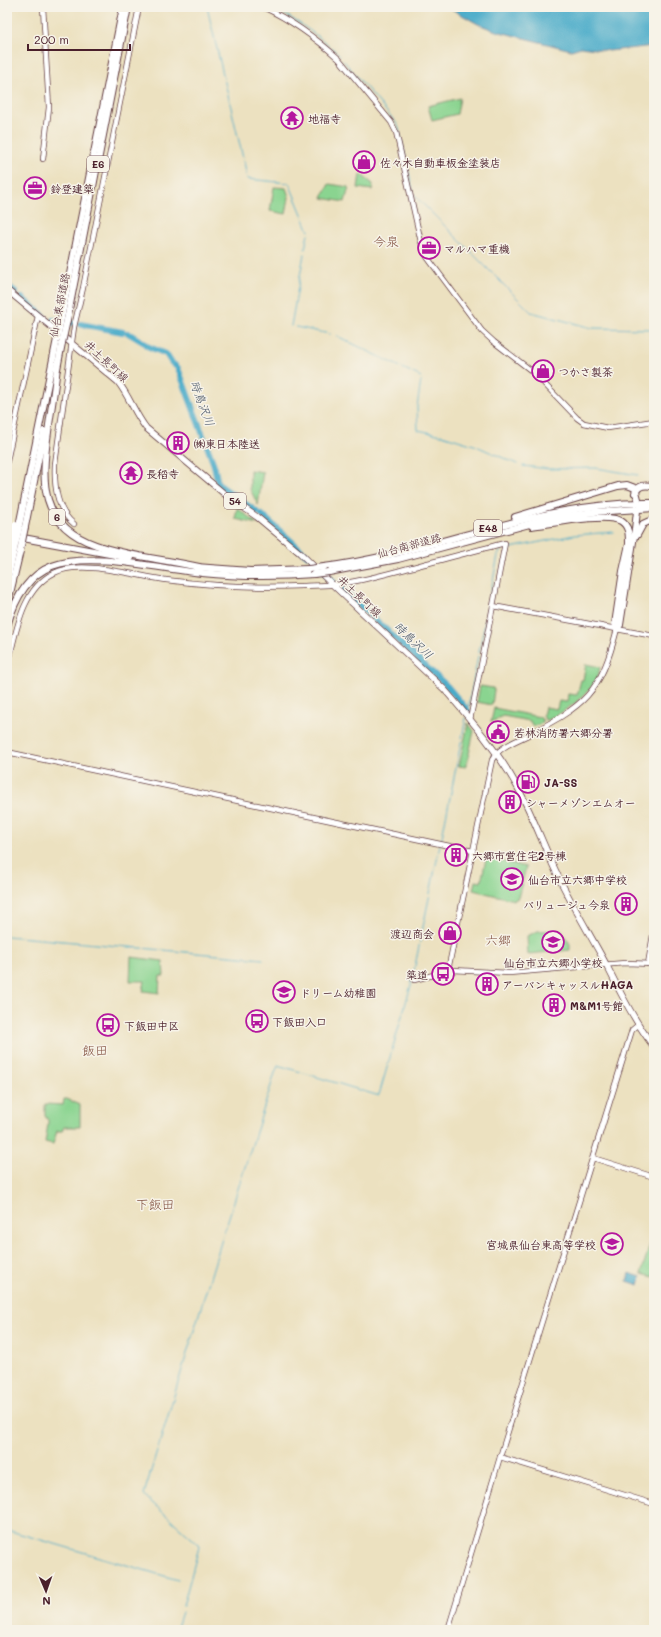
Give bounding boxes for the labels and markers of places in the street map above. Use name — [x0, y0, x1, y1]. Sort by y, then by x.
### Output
temple icon: 地福寺 — [279, 105, 305, 131]
place label: 地福寺 — [308, 111, 341, 126]
shop icon: 佐々木自動車板金塗装店 — [351, 149, 377, 175]
place label: 佐々木自動車板金塗装店 — [380, 155, 501, 170]
office icon: 鈴登建築 — [22, 175, 48, 201]
place label: 鈴登建築 — [50, 181, 94, 196]
office icon: マルハマ重機 — [416, 235, 442, 261]
place label: マルハマ重機 — [444, 241, 510, 256]
shop icon: つかさ製茶 — [530, 358, 556, 384]
place label: つかさ製茶 — [558, 364, 613, 379]
building icon: ㈱東日本陸送 — [165, 430, 191, 456]
place label: ㈱東日本陸送 — [194, 436, 260, 451]
temple icon: 長稻寺 — [118, 460, 144, 486]
place label: 長稻寺 — [146, 466, 179, 481]
public building icon: 若林消防署六郷分署 — [485, 719, 511, 745]
place label: 若林消防署六郷分署 — [514, 725, 613, 740]
fuel station icon: JA-SS — [515, 769, 541, 795]
place label: JA-SS — [544, 775, 577, 790]
building icon: シャーメゾンエムオー — [497, 789, 523, 815]
place label: シャーメゾンエムオー — [526, 795, 636, 810]
building icon: 六郷市営住宅2号棟 — [443, 842, 469, 868]
place label: 六郷市営住宅2号棟 — [472, 848, 567, 863]
school or university icon: 仙台市立六郷中学校 — [499, 866, 525, 892]
place label: 仙台市立六郷中学校 — [528, 872, 627, 887]
building icon: バリュージュ今泉 — [613, 891, 639, 917]
place label: バリュージュ今泉 — [523, 897, 610, 912]
shop icon: 渡辺商会 — [437, 920, 463, 946]
place label: 渡辺商会 — [390, 926, 434, 941]
school or university icon: 仙台市立六郷小学校 — [540, 929, 566, 955]
place label: 仙台市立六郷小学校 — [504, 955, 603, 970]
bus stop icon: 築道 — [430, 961, 456, 987]
place label: 築道 — [406, 967, 428, 982]
building icon: アーバンキャッスルHAGA — [474, 971, 500, 997]
place label: アーバンキャッスルHAGA — [502, 977, 634, 992]
school or university icon: ドリーム幼稚園 — [271, 979, 297, 1005]
place label: ドリーム幼稚園 — [300, 985, 377, 1000]
building icon: M&M1号館 — [541, 992, 567, 1018]
place label: M&M1号館 — [570, 998, 623, 1013]
bus stop icon: 下飯田入口 — [244, 1008, 270, 1034]
bus stop icon: 下飯田中区 — [95, 1012, 121, 1038]
place label: 下飯田入口 — [272, 1014, 327, 1029]
place label: 下飯田中区 — [124, 1018, 179, 1033]
school or university icon: 宮城県仙台東高等学校 — [599, 1231, 625, 1257]
place label: 宮城県仙台東高等学校 — [486, 1237, 596, 1252]

